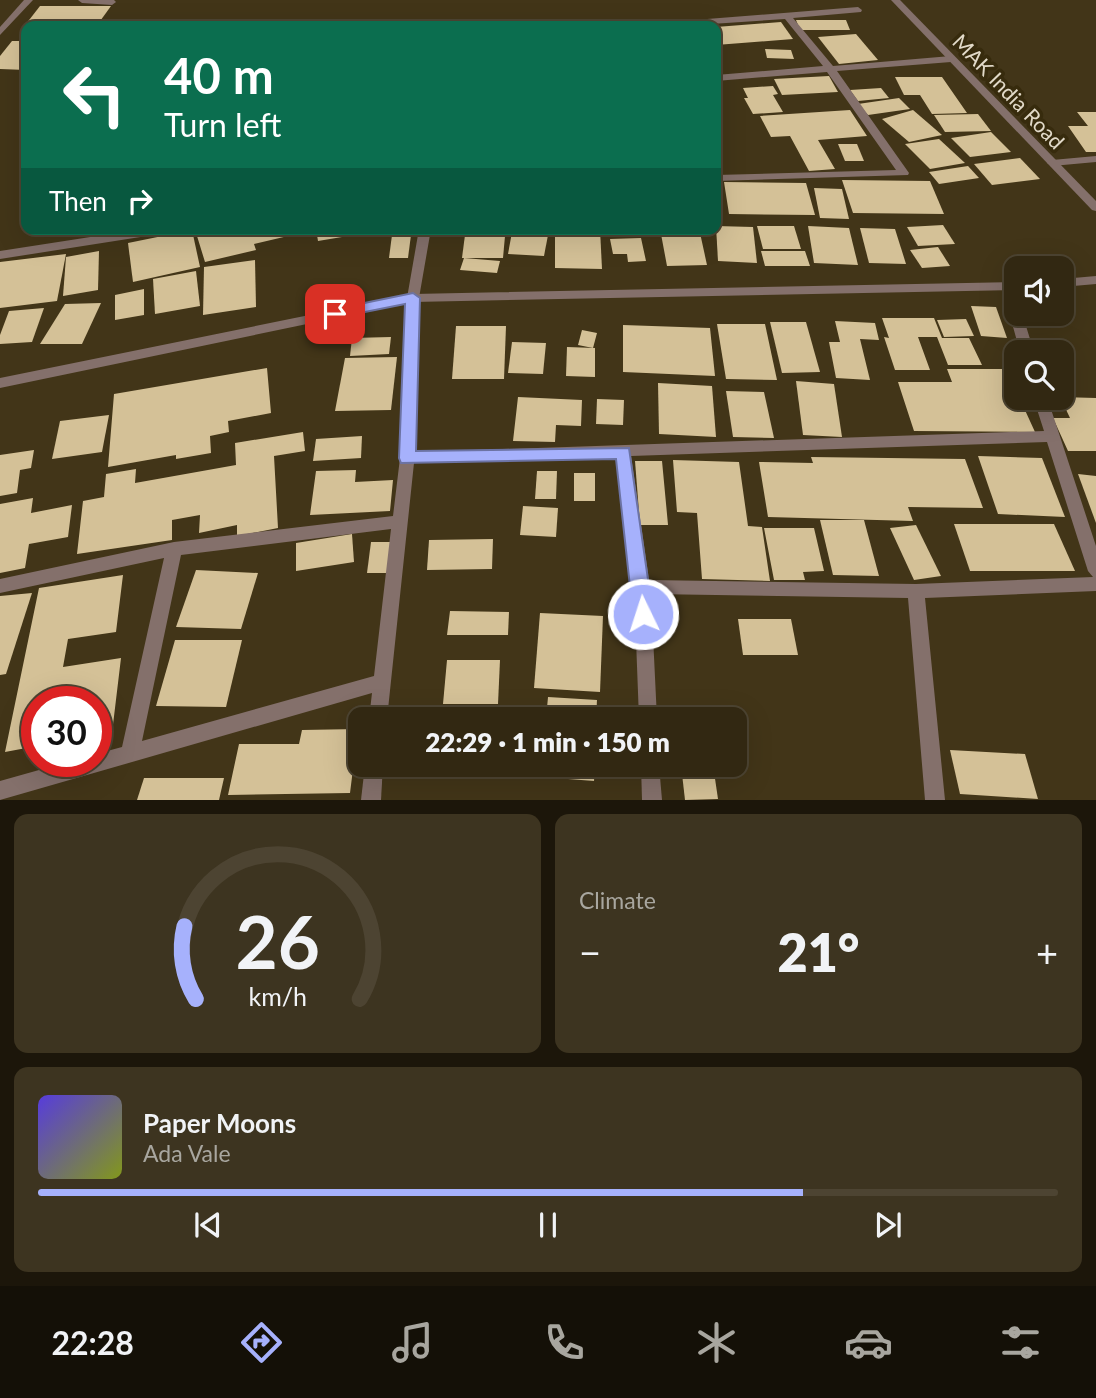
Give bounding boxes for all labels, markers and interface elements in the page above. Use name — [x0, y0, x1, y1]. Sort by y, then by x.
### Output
street label: MAK India Road — [948, 28, 1070, 154]
text: 40 m — [164, 46, 274, 104]
icon: left — [49, 49, 140, 140]
text: Turn left — [164, 105, 281, 144]
icon: right — [121, 182, 159, 220]
text: Then — [49, 185, 107, 217]
map controls — [1004, 256, 1074, 410]
button: sound — [1004, 256, 1074, 326]
pin — [305, 284, 365, 344]
icon: arrive — [316, 295, 354, 333]
button: search — [1004, 340, 1074, 410]
position arrow — [606, 577, 680, 651]
speed limit sign: 30 — [21, 686, 112, 777]
text: 22:29 · 1 min · 150 m — [425, 726, 670, 758]
text: Climate — [579, 886, 656, 914]
text: 26 — [235, 898, 320, 986]
text: 21° — [778, 921, 859, 983]
text: − — [579, 929, 601, 975]
text: + — [1036, 929, 1058, 975]
text: km/h — [248, 981, 307, 1011]
text: Paper Moons — [143, 1107, 296, 1139]
text: Ada Vale — [143, 1139, 231, 1167]
icon: previous — [189, 1206, 227, 1244]
icon: pause — [529, 1206, 567, 1244]
icon: next — [869, 1206, 907, 1244]
icon: directions — [237, 1318, 286, 1367]
icon: music — [388, 1318, 437, 1367]
icon: phone — [540, 1318, 589, 1367]
icon: climate — [692, 1318, 741, 1367]
icon: car — [844, 1318, 893, 1367]
icon: filters — [996, 1318, 1045, 1367]
text: 22:28 — [51, 1323, 134, 1362]

